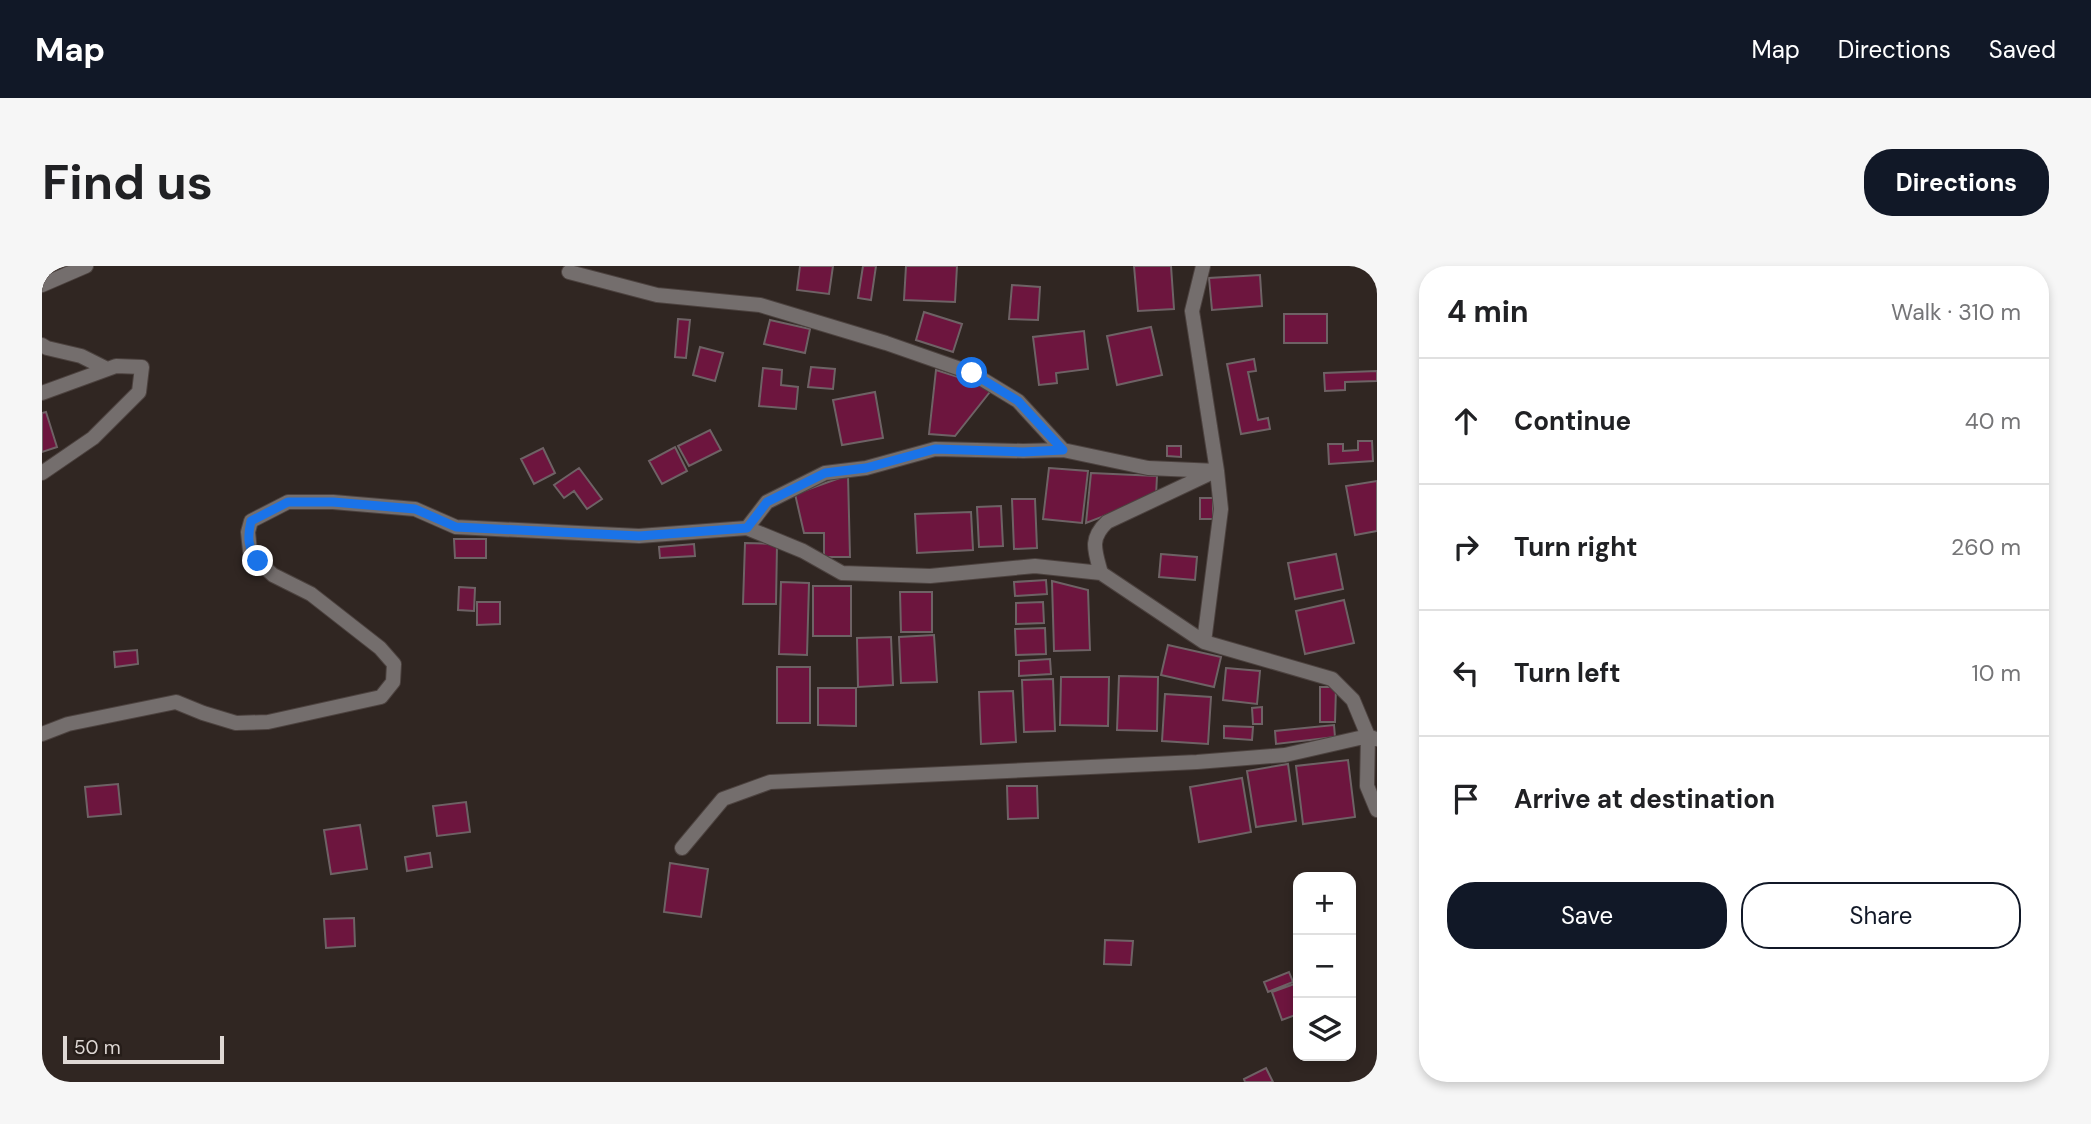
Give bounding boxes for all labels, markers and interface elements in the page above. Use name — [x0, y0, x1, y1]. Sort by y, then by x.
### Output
text: Map — [35, 28, 105, 71]
text: Map — [1752, 34, 1800, 65]
text: Directions — [1838, 34, 1951, 65]
text: Saved — [1989, 34, 2056, 65]
button: Directions — [1864, 149, 2049, 216]
text: Find us — [42, 150, 213, 214]
text: 4 min — [1447, 292, 1529, 331]
text: Walk · 310 m — [1891, 297, 2021, 327]
route start — [956, 357, 987, 388]
icon: ahead — [1447, 402, 1485, 440]
text: Continue — [1514, 404, 1631, 438]
text: 40 m — [1965, 406, 2021, 436]
icon: right — [1447, 528, 1485, 566]
text: Turn right — [1514, 530, 1638, 564]
text: 260 m — [1951, 532, 2021, 562]
route end — [242, 545, 273, 576]
icon: left — [1447, 654, 1485, 692]
text: Turn left — [1514, 656, 1621, 690]
text: 10 m — [1971, 658, 2021, 688]
icon: arrive — [1447, 780, 1485, 818]
text: Arrive at destination — [1514, 782, 1775, 816]
map controls — [1293, 872, 1356, 1061]
button: + — [1293, 872, 1356, 935]
button: Save — [1447, 882, 1727, 949]
button: Share — [1741, 882, 2021, 949]
button: − — [1293, 935, 1356, 998]
button: layers — [1293, 998, 1356, 1061]
scale bar — [63, 1033, 224, 1065]
text: 50 m — [74, 1035, 121, 1060]

